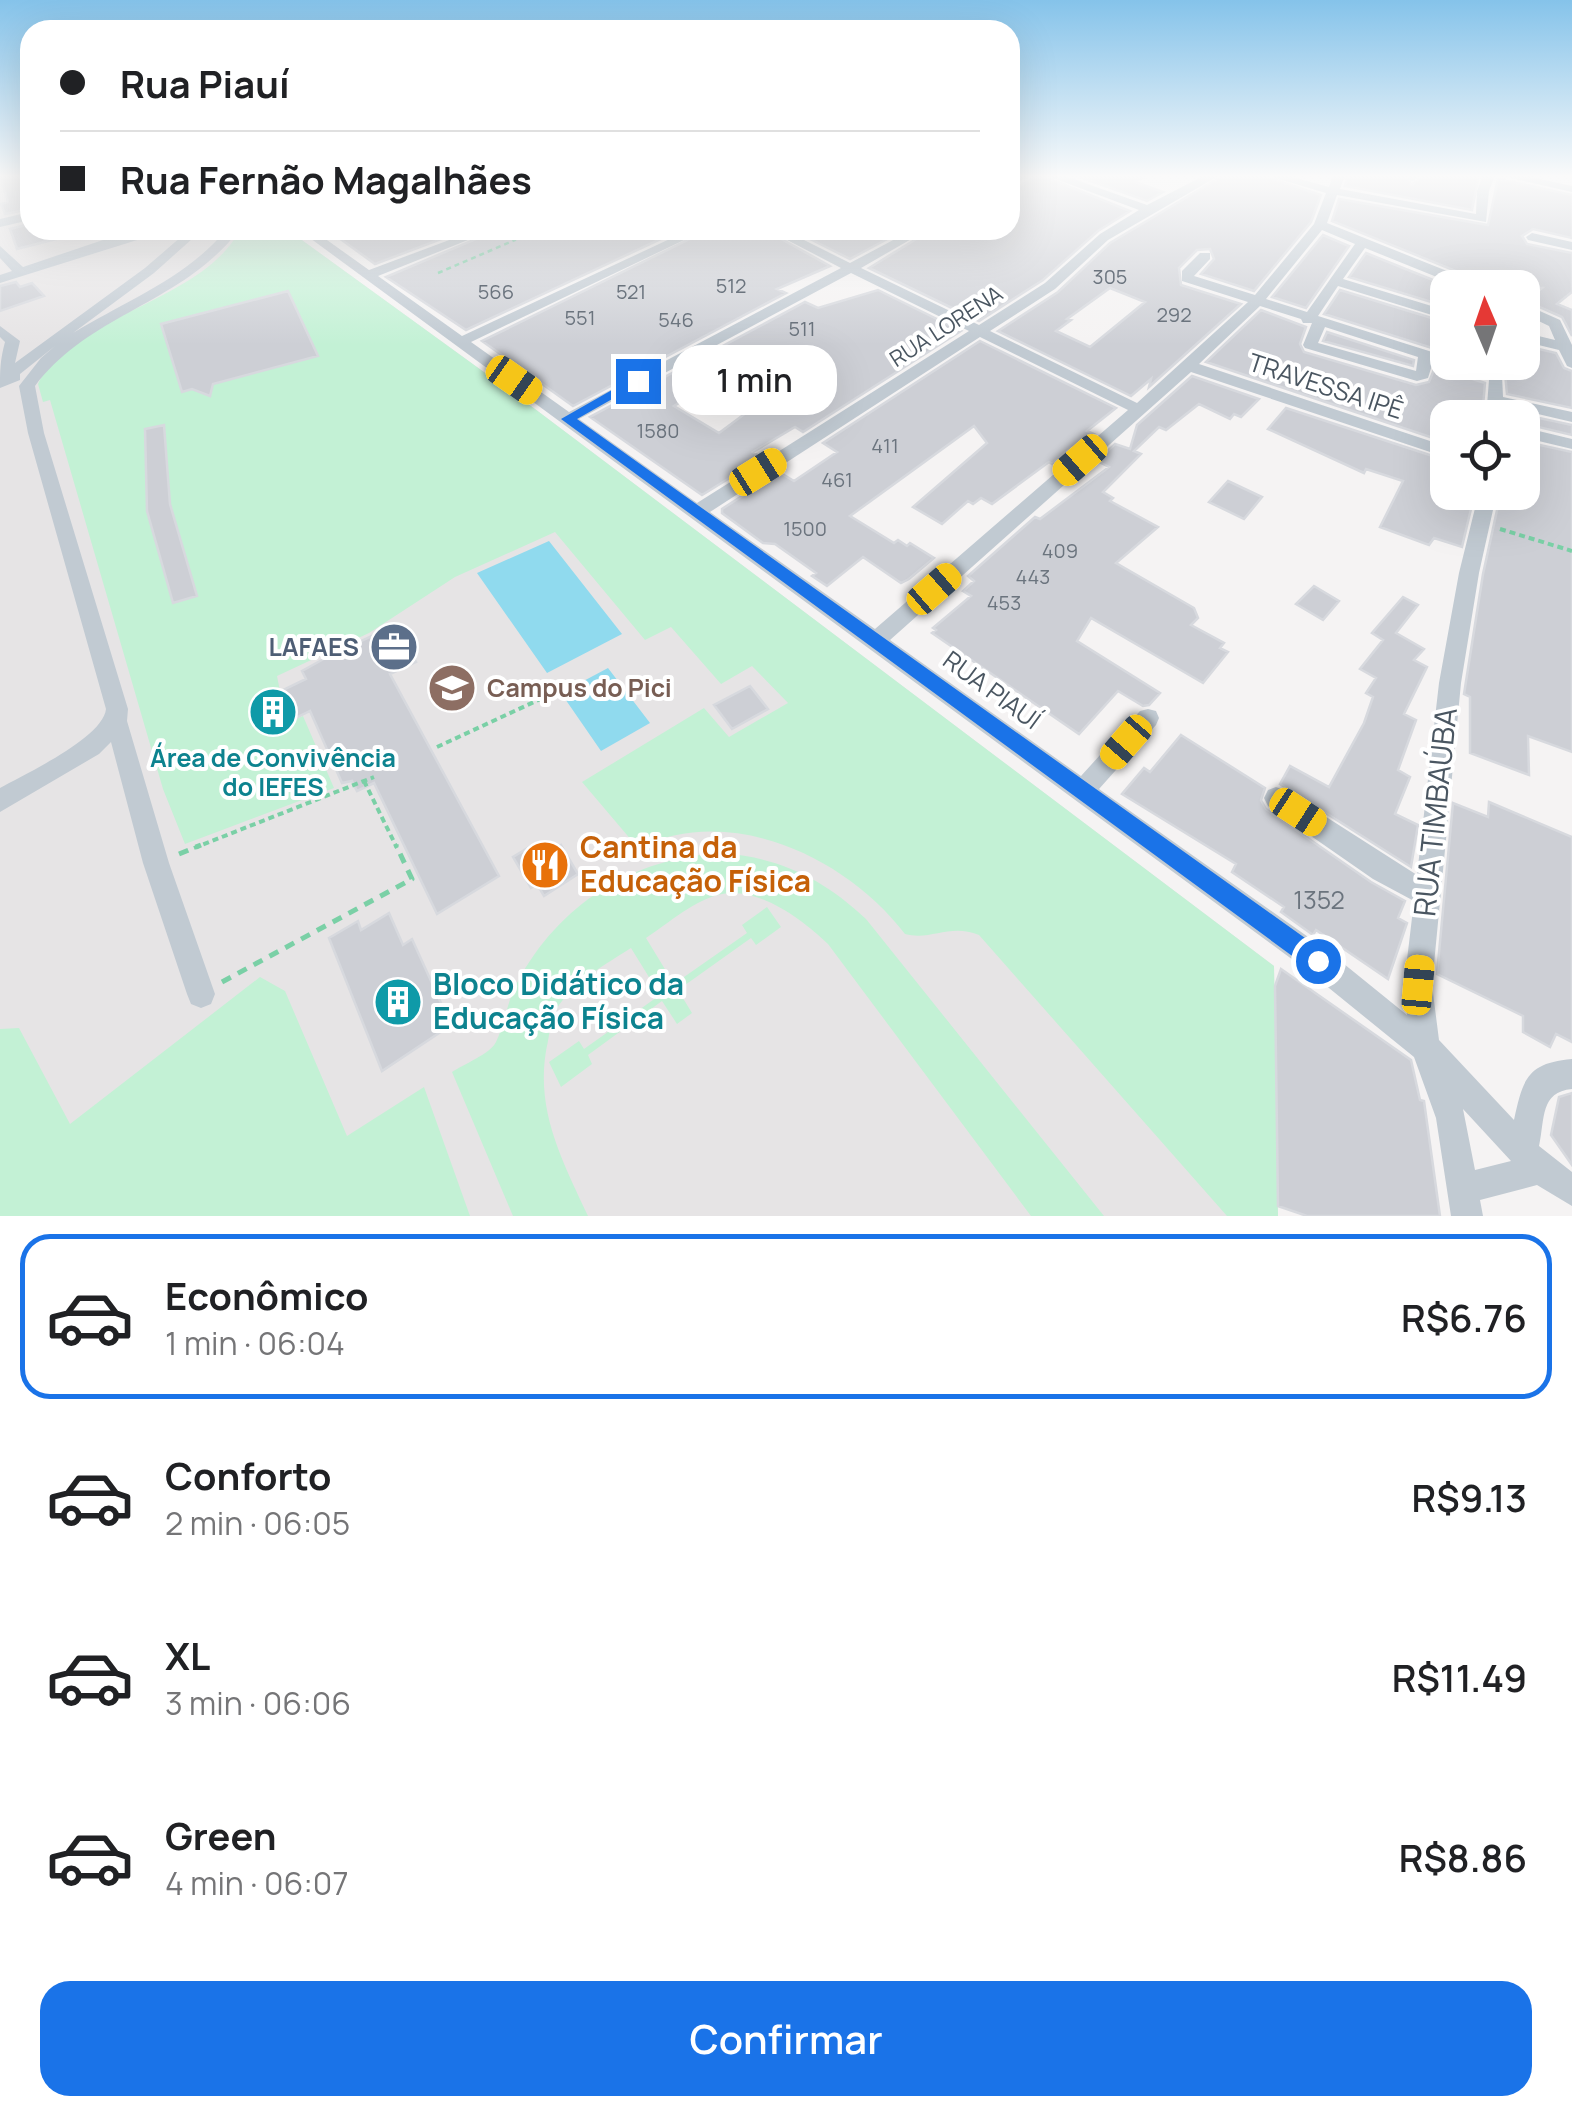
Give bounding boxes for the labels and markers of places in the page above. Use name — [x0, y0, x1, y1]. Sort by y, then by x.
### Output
office icon: LAFAES — [368, 621, 420, 673]
place label: LAFAES — [268, 629, 359, 664]
school or university icon: Campus do Pici — [426, 662, 478, 714]
place label: Campus do Pici — [487, 670, 672, 705]
building icon: Área de Convivência do IEFES — [247, 686, 299, 738]
place label: Área de Convivência do IEFES — [150, 740, 396, 804]
place label: Cantina da Educação Física — [580, 826, 811, 901]
restaurant icon: Cantina da Educação Física — [519, 839, 571, 891]
place label: Bloco Didático da Educação Física — [433, 963, 684, 1038]
building icon: Bloco Didático da Educação Física — [372, 976, 424, 1028]

